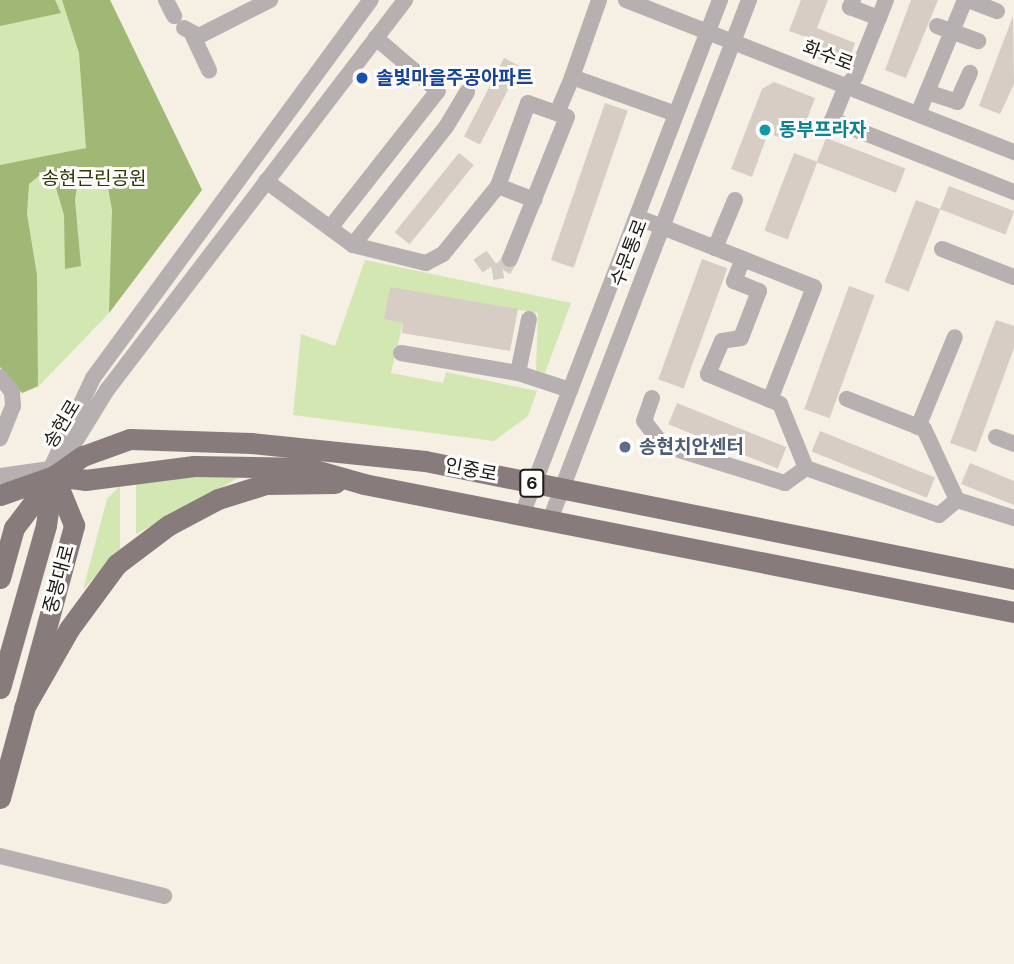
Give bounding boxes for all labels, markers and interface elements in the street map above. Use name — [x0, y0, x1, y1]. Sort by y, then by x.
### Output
street label: 화수로 — [799, 36, 857, 76]
place label: 솔빛마을주공아파트 — [376, 67, 533, 89]
marker: 솔빛마을주공아파트 — [354, 70, 370, 86]
place label: 동부프라자 — [779, 119, 866, 141]
marker: 동부프라자 — [757, 122, 773, 138]
park label: 송현근린공원 — [42, 168, 146, 190]
street label: 수문통로 — [606, 216, 652, 290]
street label: 송현로 — [39, 396, 85, 452]
place label: 송현치안센터 — [639, 436, 744, 458]
marker: 송현치안센터 — [617, 439, 633, 455]
street label: 인중로 — [443, 454, 499, 486]
road number: 6 — [518, 468, 546, 498]
street label: 중봉대로 — [39, 542, 79, 616]

